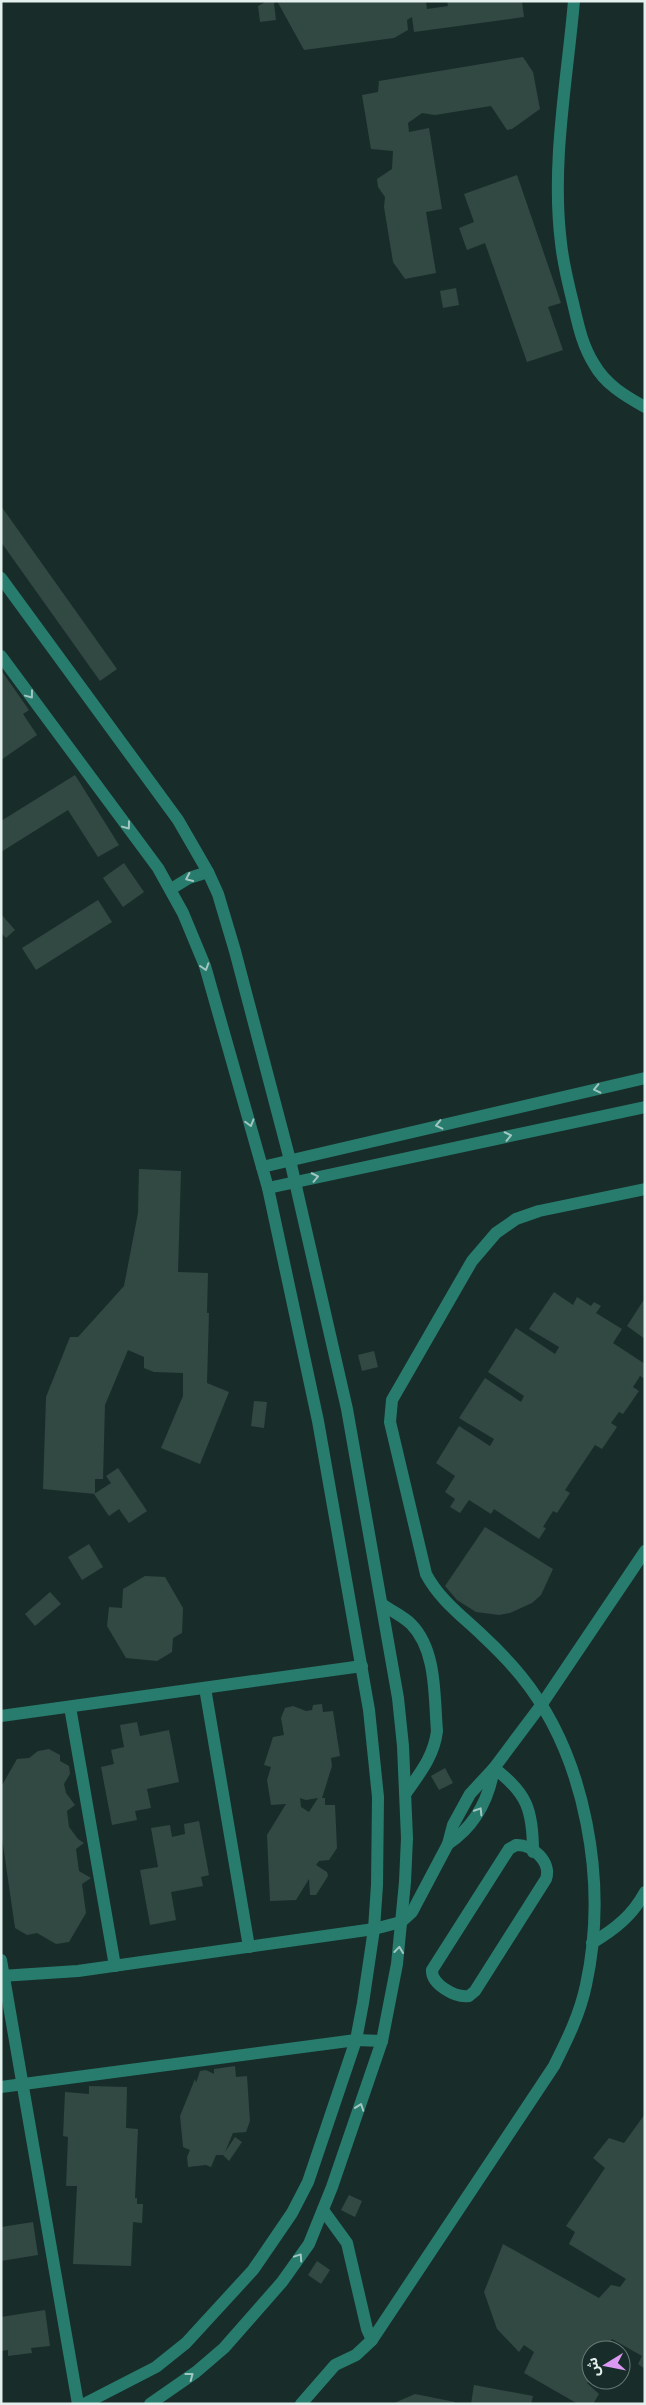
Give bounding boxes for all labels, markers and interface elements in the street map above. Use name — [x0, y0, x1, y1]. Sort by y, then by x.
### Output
one-way arrow — [25, 689, 33, 698]
one-way arrow — [121, 820, 130, 829]
one-way arrow — [185, 872, 194, 883]
one-way arrow — [199, 963, 209, 971]
one-way arrow — [593, 1083, 602, 1094]
one-way arrow — [244, 1119, 254, 1127]
one-way arrow — [434, 1119, 443, 1130]
one-way arrow — [504, 1131, 513, 1142]
one-way arrow — [311, 1172, 320, 1183]
one-way arrow — [473, 1807, 483, 1816]
one-way arrow — [393, 1945, 404, 1953]
one-way arrow — [354, 2103, 364, 2112]
one-way arrow — [293, 2253, 302, 2263]
north arrow — [581, 2340, 631, 2390]
text: ش — [584, 2356, 604, 2378]
one-way arrow — [184, 2373, 194, 2382]

